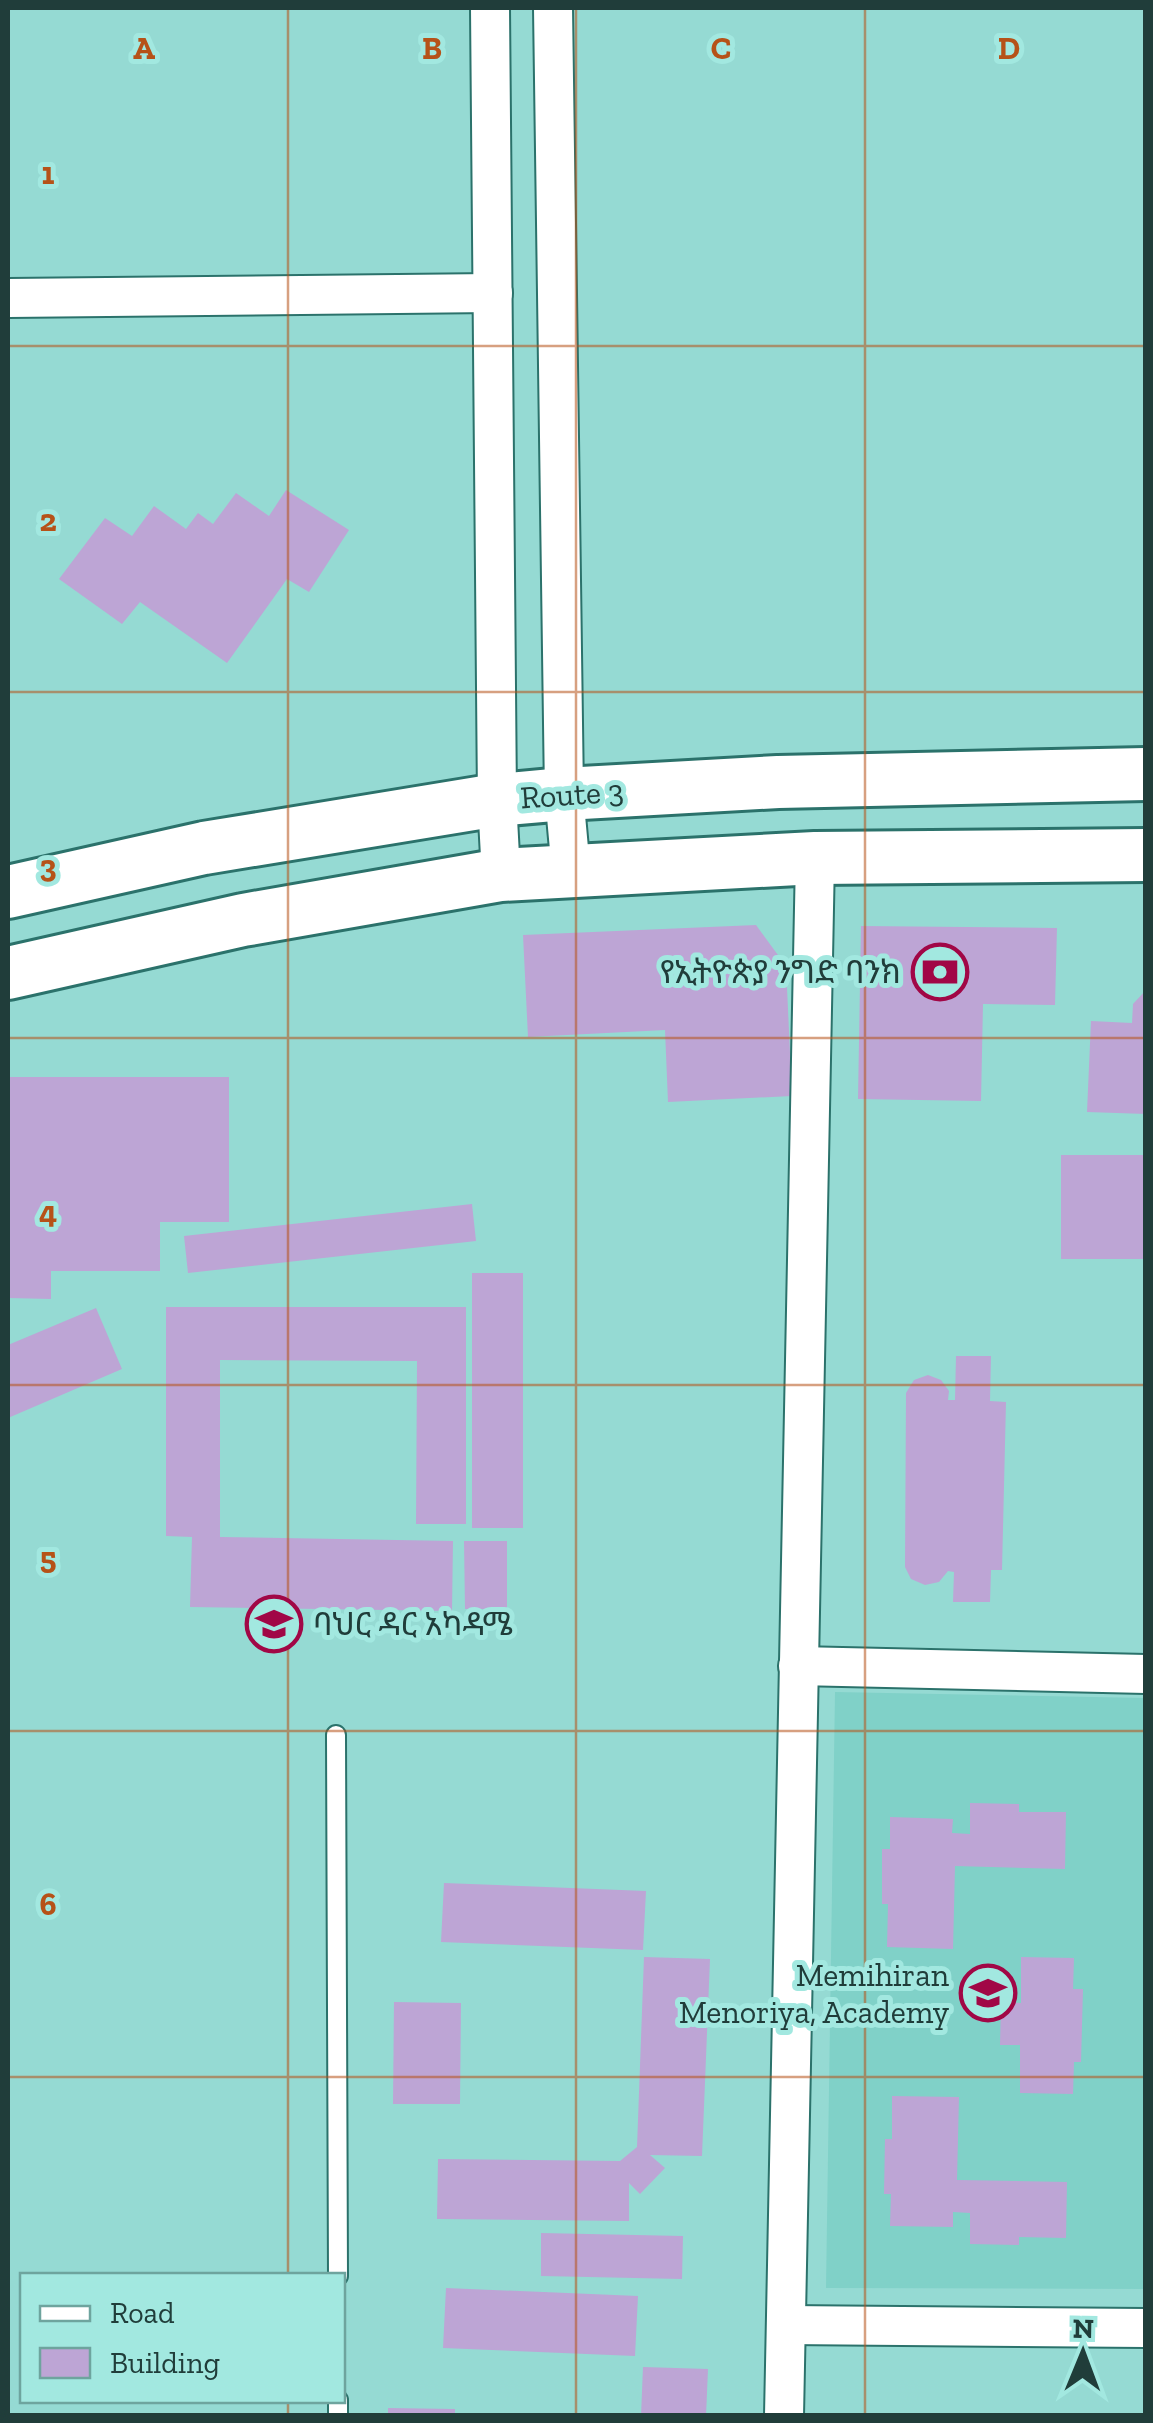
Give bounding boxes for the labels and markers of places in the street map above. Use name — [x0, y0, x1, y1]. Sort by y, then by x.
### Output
bank icon: የኢትዮጵያ ንግድ ባንክ — [910, 942, 970, 1002]
place label: የኢትዮጵያ ንግድ ባንክ — [660, 953, 901, 991]
school or university icon: ባህር ዳር አካዳሜ — [244, 1594, 304, 1654]
place label: ባህር ዳር አካዳሜ — [313, 1605, 513, 1643]
place label: Memihiran Menoriya, Academy — [679, 1956, 950, 2031]
school or university icon: Memihiran Menoriya, Academy — [958, 1963, 1018, 2023]

